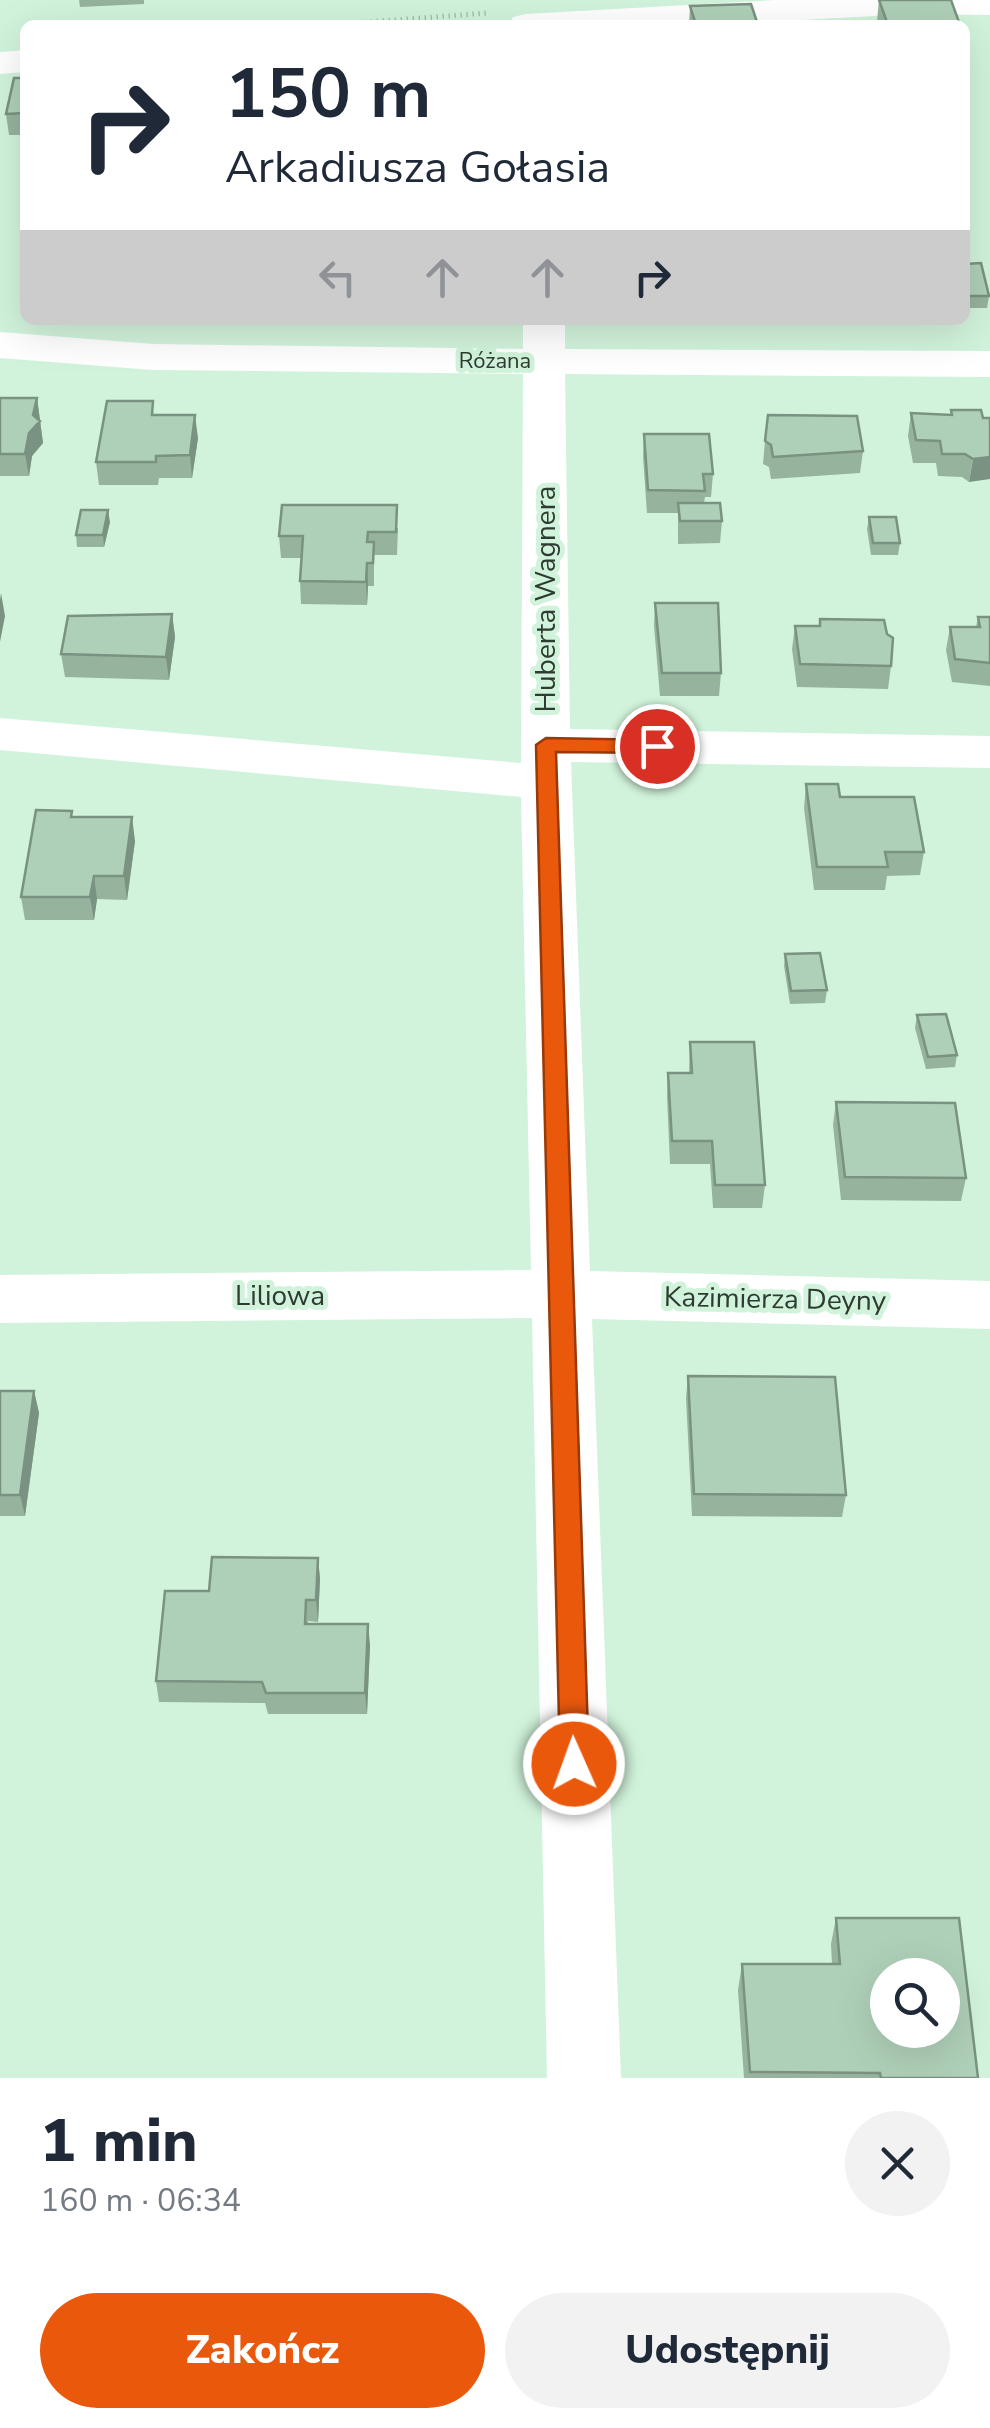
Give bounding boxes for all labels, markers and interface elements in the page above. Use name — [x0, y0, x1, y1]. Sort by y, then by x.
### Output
text: 150 m — [225, 46, 431, 142]
icon: right — [60, 60, 190, 190]
text: Arkadiusza Gołasia — [225, 137, 610, 198]
icon: left — [310, 250, 365, 305]
icon: ahead — [415, 250, 470, 305]
icon: ahead — [520, 250, 575, 305]
icon: right — [625, 250, 680, 305]
street label: Różana — [459, 346, 531, 376]
street label: Huberta Wagnera — [527, 486, 565, 712]
pin — [615, 704, 700, 789]
icon: arrive — [630, 719, 685, 774]
street label: Liliowa — [235, 1277, 325, 1315]
street label: Kazimierza Deyny — [664, 1278, 887, 1320]
position arrow — [522, 1712, 626, 1816]
map controls — [870, 1958, 960, 2048]
button: search — [870, 1958, 960, 2048]
text: 1 min — [40, 2100, 198, 2182]
button: close — [845, 2111, 950, 2216]
text: 160 m · 06:34 — [40, 2179, 241, 2222]
button: Zakończ — [40, 2293, 485, 2408]
button: Udostępnij — [505, 2293, 950, 2408]

